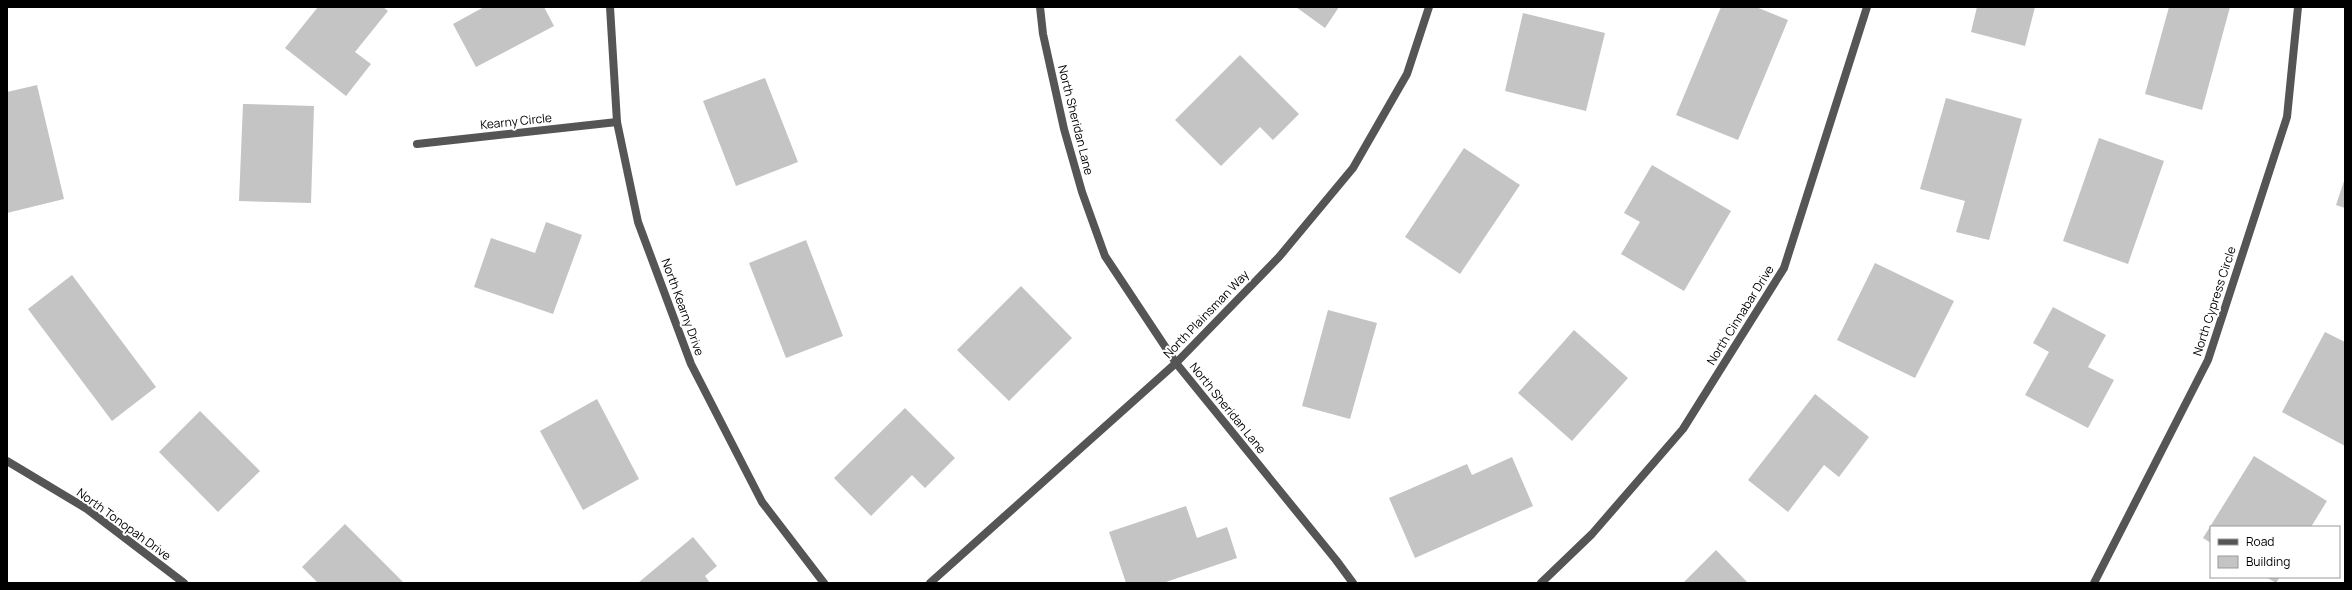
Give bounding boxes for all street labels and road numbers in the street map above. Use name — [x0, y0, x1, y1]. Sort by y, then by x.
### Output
street label: North Sheridan Lane — [1054, 63, 1098, 177]
street label: Kearny Circle — [479, 109, 553, 133]
street label: North Cypress Circle — [2188, 244, 2240, 358]
street label: North Kearny Drive — [658, 256, 708, 358]
street label: North Cinnabar Drive — [1702, 262, 1778, 368]
street label: North Plainsman Way — [1159, 266, 1253, 362]
street label: North Sheridan Lane — [1186, 359, 1270, 457]
street label: North Tonopah Drive — [73, 484, 175, 564]

